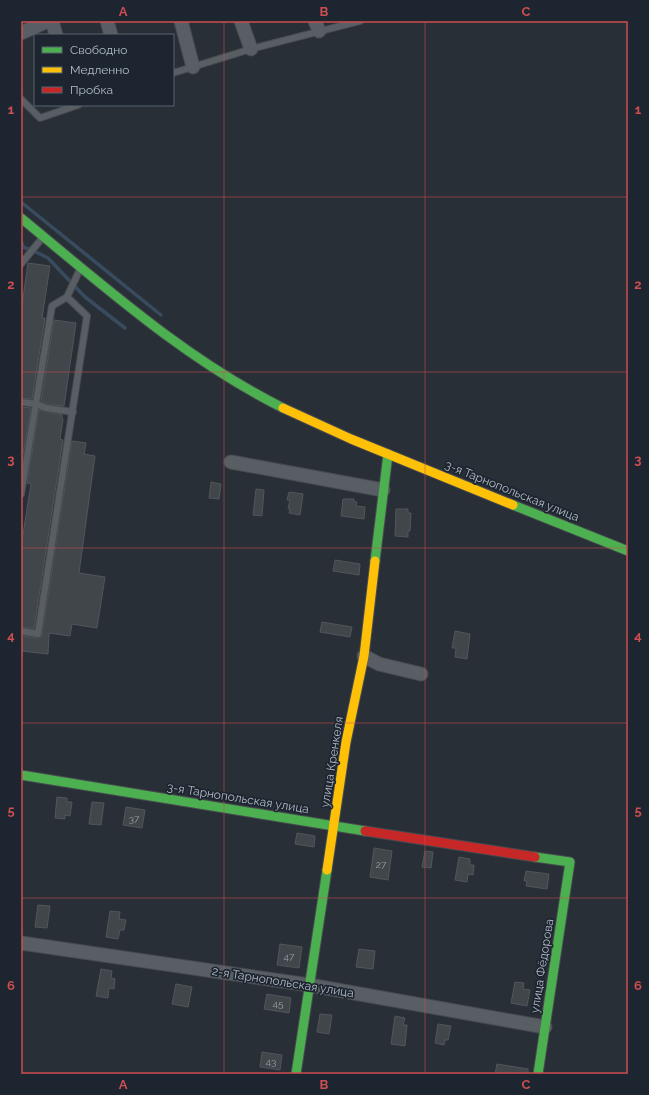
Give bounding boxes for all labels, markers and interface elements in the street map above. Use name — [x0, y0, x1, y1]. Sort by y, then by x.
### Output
text: A — [119, 4, 128, 19]
text: B — [320, 4, 329, 19]
text: C — [522, 4, 531, 19]
legend — [34, 34, 174, 106]
text: Свободно — [70, 43, 127, 57]
text: Медленно — [70, 63, 129, 77]
text: Пробка — [70, 83, 113, 97]
text: 1 — [8, 102, 15, 117]
text: 1 — [635, 102, 642, 117]
text: 2 — [7, 277, 15, 292]
text: 2 — [634, 277, 642, 292]
text: 3 — [7, 452, 15, 467]
text: 3 — [634, 452, 642, 467]
street label: 3-я Тарнопольская улица — [443, 458, 581, 524]
text: 4 — [7, 628, 15, 643]
text: 4 — [634, 628, 642, 643]
street label: улица Кренкеля — [318, 715, 346, 809]
street label: 3-я Тарнопольская улица — [166, 780, 310, 816]
text: 5 — [7, 803, 15, 818]
text: 5 — [634, 803, 642, 818]
house number: 37 — [129, 813, 140, 824]
house number: 27 — [376, 859, 387, 870]
street label: улица Фёдорова — [528, 918, 556, 1014]
house number: 47 — [284, 951, 295, 962]
street label: 2-я Тарнопольская улица — [211, 964, 355, 1000]
text: 6 — [7, 978, 15, 993]
text: 6 — [634, 978, 642, 993]
house number: 45 — [273, 998, 284, 1009]
house number: 43 — [266, 1056, 276, 1067]
text: A — [119, 1077, 128, 1092]
text: B — [320, 1077, 329, 1092]
text: C — [522, 1077, 531, 1092]

